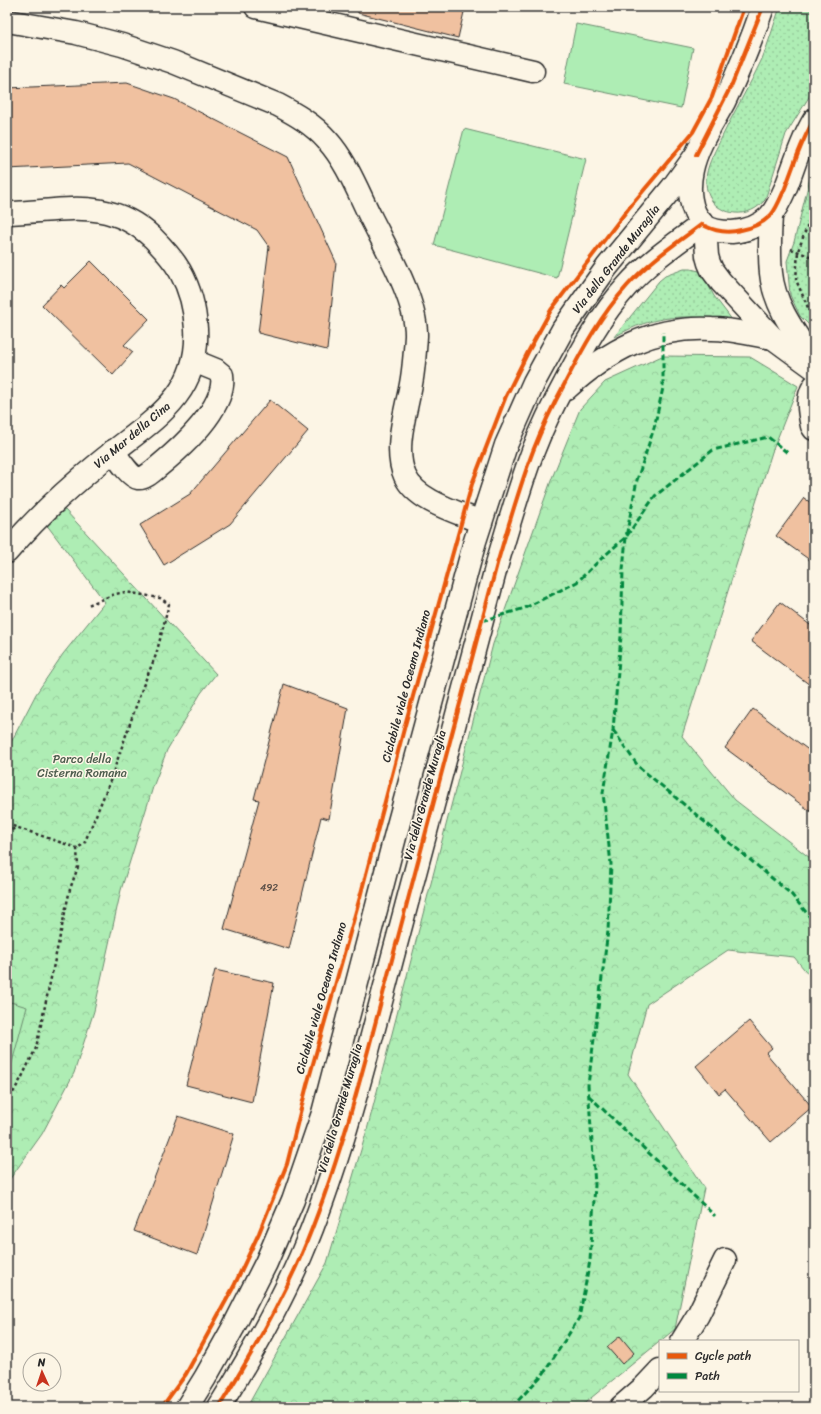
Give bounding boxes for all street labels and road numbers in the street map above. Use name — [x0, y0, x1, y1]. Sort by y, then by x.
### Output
street label: Via della Grande Muraglia — [566, 200, 666, 318]
street label: Via Mar della Cina — [88, 396, 176, 474]
street label: Ciclabile viale Oceano Indiano — [375, 607, 437, 765]
street label: Via della Grande Muraglia — [397, 728, 453, 862]
street label: Ciclabile viale Oceano Indiano — [289, 919, 353, 1077]
street label: Via della Grande Muraglia — [311, 1041, 369, 1175]

